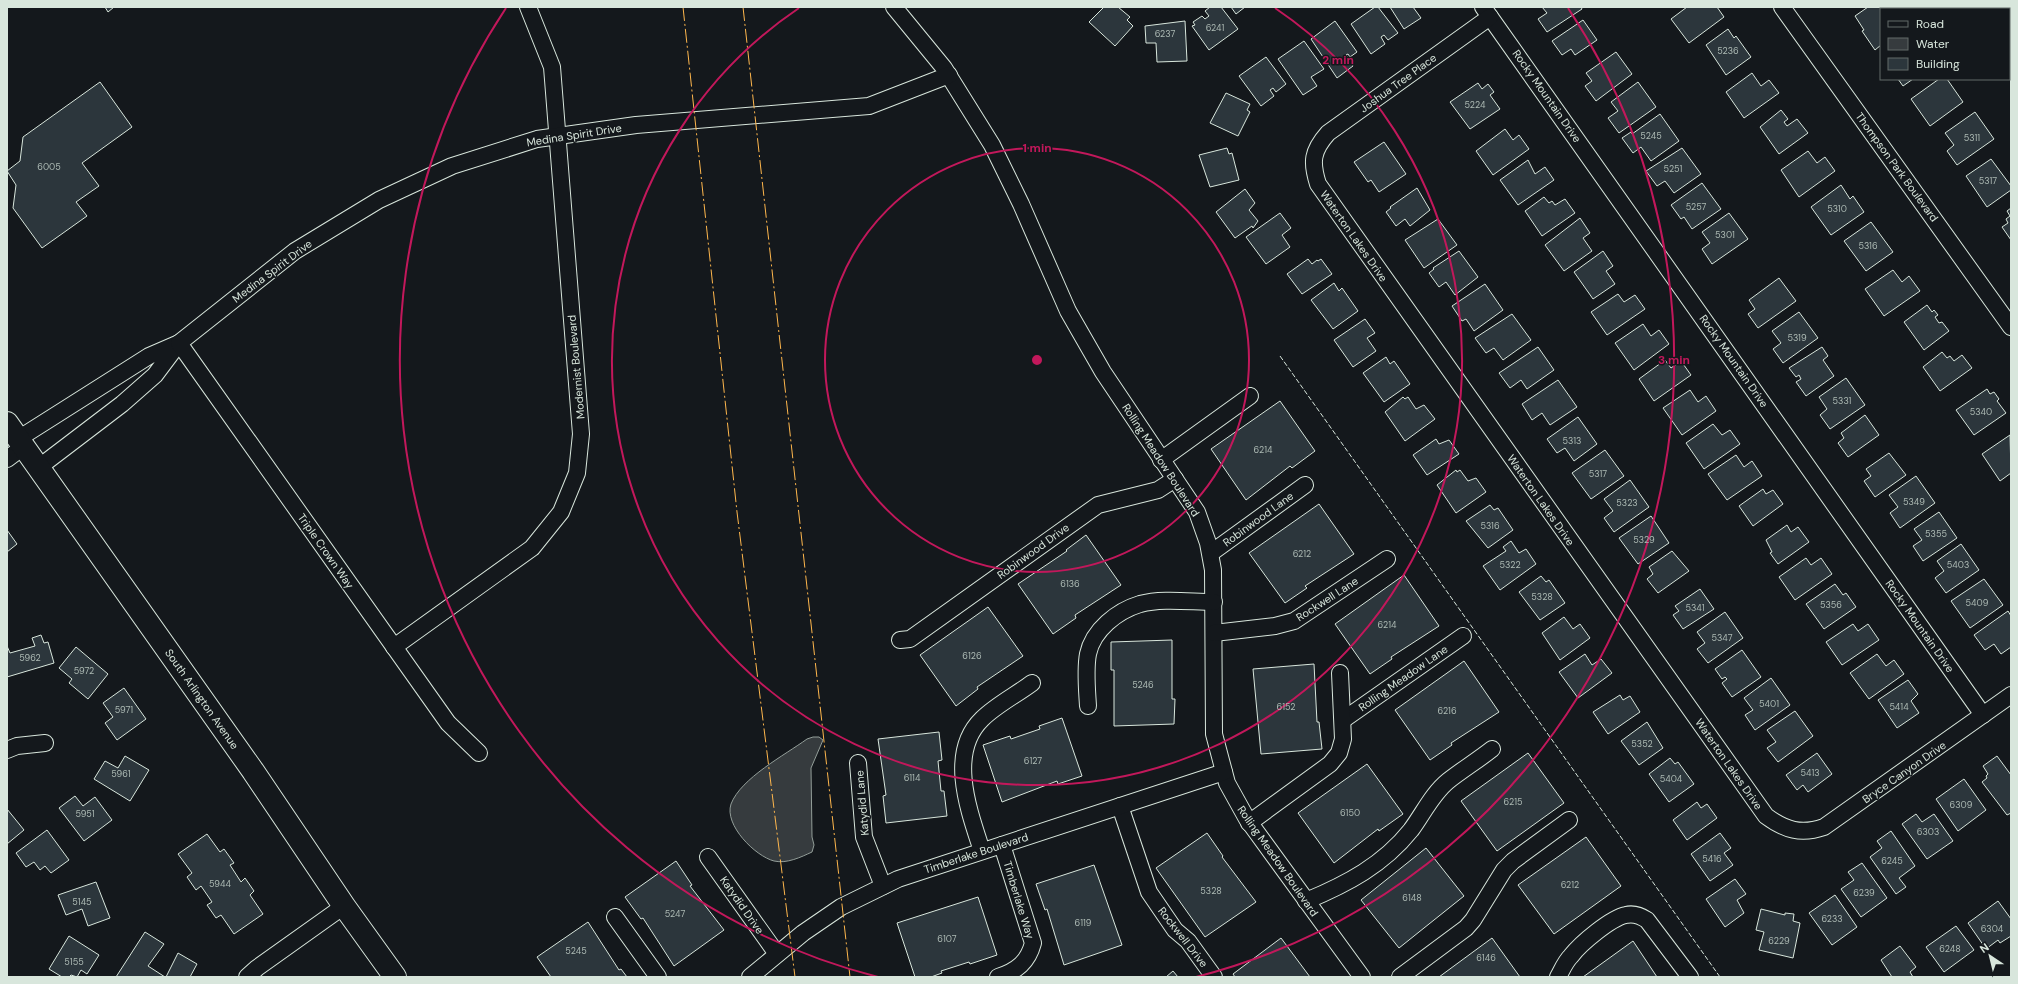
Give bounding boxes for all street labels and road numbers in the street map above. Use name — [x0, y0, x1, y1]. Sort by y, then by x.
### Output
street label: Rocky Mountain Drive — [1510, 47, 1584, 145]
street label: Joshua Tree Place — [1357, 51, 1439, 115]
street label: Thompson Park Boulevard — [1853, 110, 1941, 225]
street label: Medina Spirit Drive — [525, 121, 623, 149]
street label: Waterton Lakes Drive — [1317, 188, 1391, 284]
street label: Medina Spirit Drive — [229, 236, 315, 306]
street label: Rocky Mountain Drive — [1697, 312, 1771, 410]
street label: Modernist Boulevard — [564, 314, 588, 420]
street label: Rolling Meadow Boulevard — [1119, 401, 1203, 519]
street label: Waterton Lakes Drive — [1504, 452, 1578, 548]
street label: Robinwood Lane — [1220, 489, 1296, 549]
street label: Triple Crown Way — [295, 511, 357, 591]
street label: Robinwood Drive — [994, 520, 1072, 582]
street label: Rockwell Lane — [1293, 574, 1361, 624]
street label: Rocky Mountain Drive — [1883, 577, 1957, 675]
street label: Rolling Meadow Lane — [1356, 642, 1450, 714]
street label: South Arlington Avenue — [162, 646, 242, 752]
street label: Waterton Lakes Drive — [1692, 716, 1766, 812]
street label: Bryce Canyon Drive — [1859, 738, 1949, 806]
street label: Katydid Lane — [852, 770, 872, 836]
street label: Rolling Meadow Boulevard — [1234, 803, 1322, 919]
street label: Timberlake Boulevard — [922, 830, 1030, 876]
street label: Timberlake Way — [1001, 859, 1037, 941]
street label: Katydid Drive — [717, 873, 767, 937]
street label: Rockwell Drive — [1155, 904, 1211, 970]

